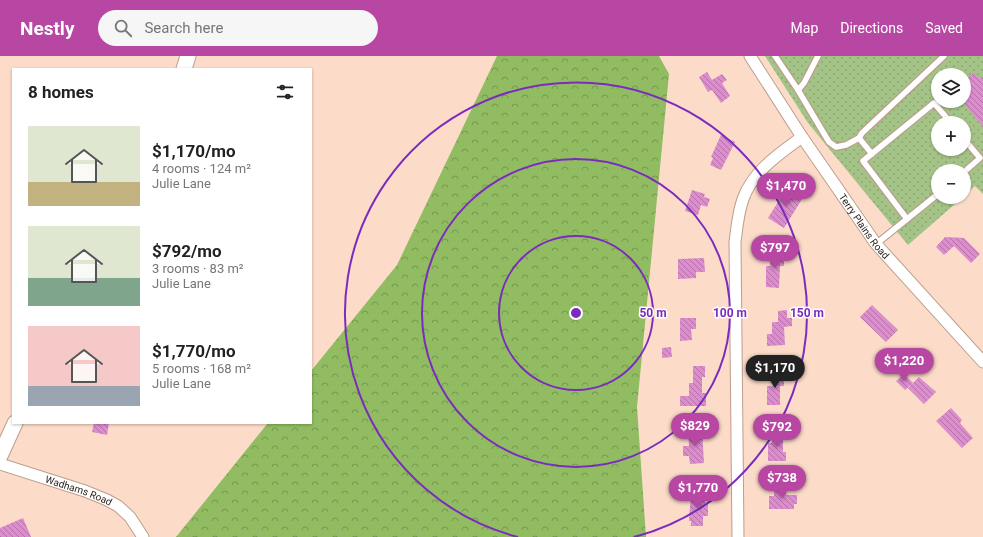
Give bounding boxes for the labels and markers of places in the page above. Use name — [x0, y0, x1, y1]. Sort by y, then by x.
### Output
pin: $1,470 — [753, 173, 819, 207]
pin: $797 — [751, 235, 799, 269]
centre of rings — [569, 306, 583, 320]
pin: $1,220 — [871, 348, 937, 382]
pin: $1,170 — [742, 355, 808, 389]
pin: $829 — [671, 413, 719, 447]
pin: $792 — [753, 414, 801, 448]
pin: $738 — [758, 465, 806, 499]
pin: $1,770 — [665, 475, 731, 509]

